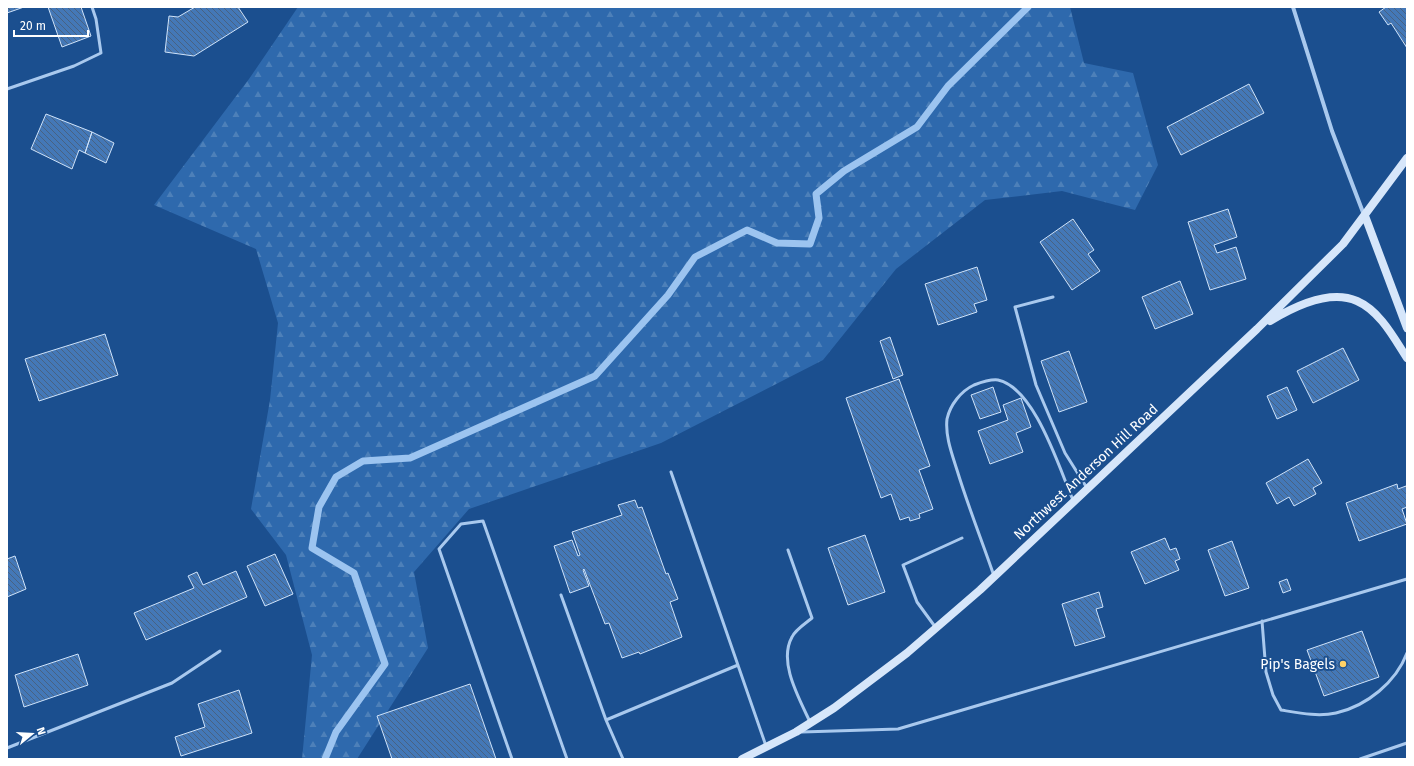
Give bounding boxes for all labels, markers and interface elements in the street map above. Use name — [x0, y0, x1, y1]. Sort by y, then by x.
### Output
scale bar — [14, 12, 88, 38]
text: 20 m — [20, 19, 46, 33]
street label: Northwest Anderson Hill Road — [1010, 401, 1162, 543]
place label: Pip's Bagels — [1260, 656, 1335, 673]
marker: Pip's Bagels — [1338, 659, 1348, 669]
north arrow — [12, 714, 52, 754]
text: N — [34, 726, 48, 737]

